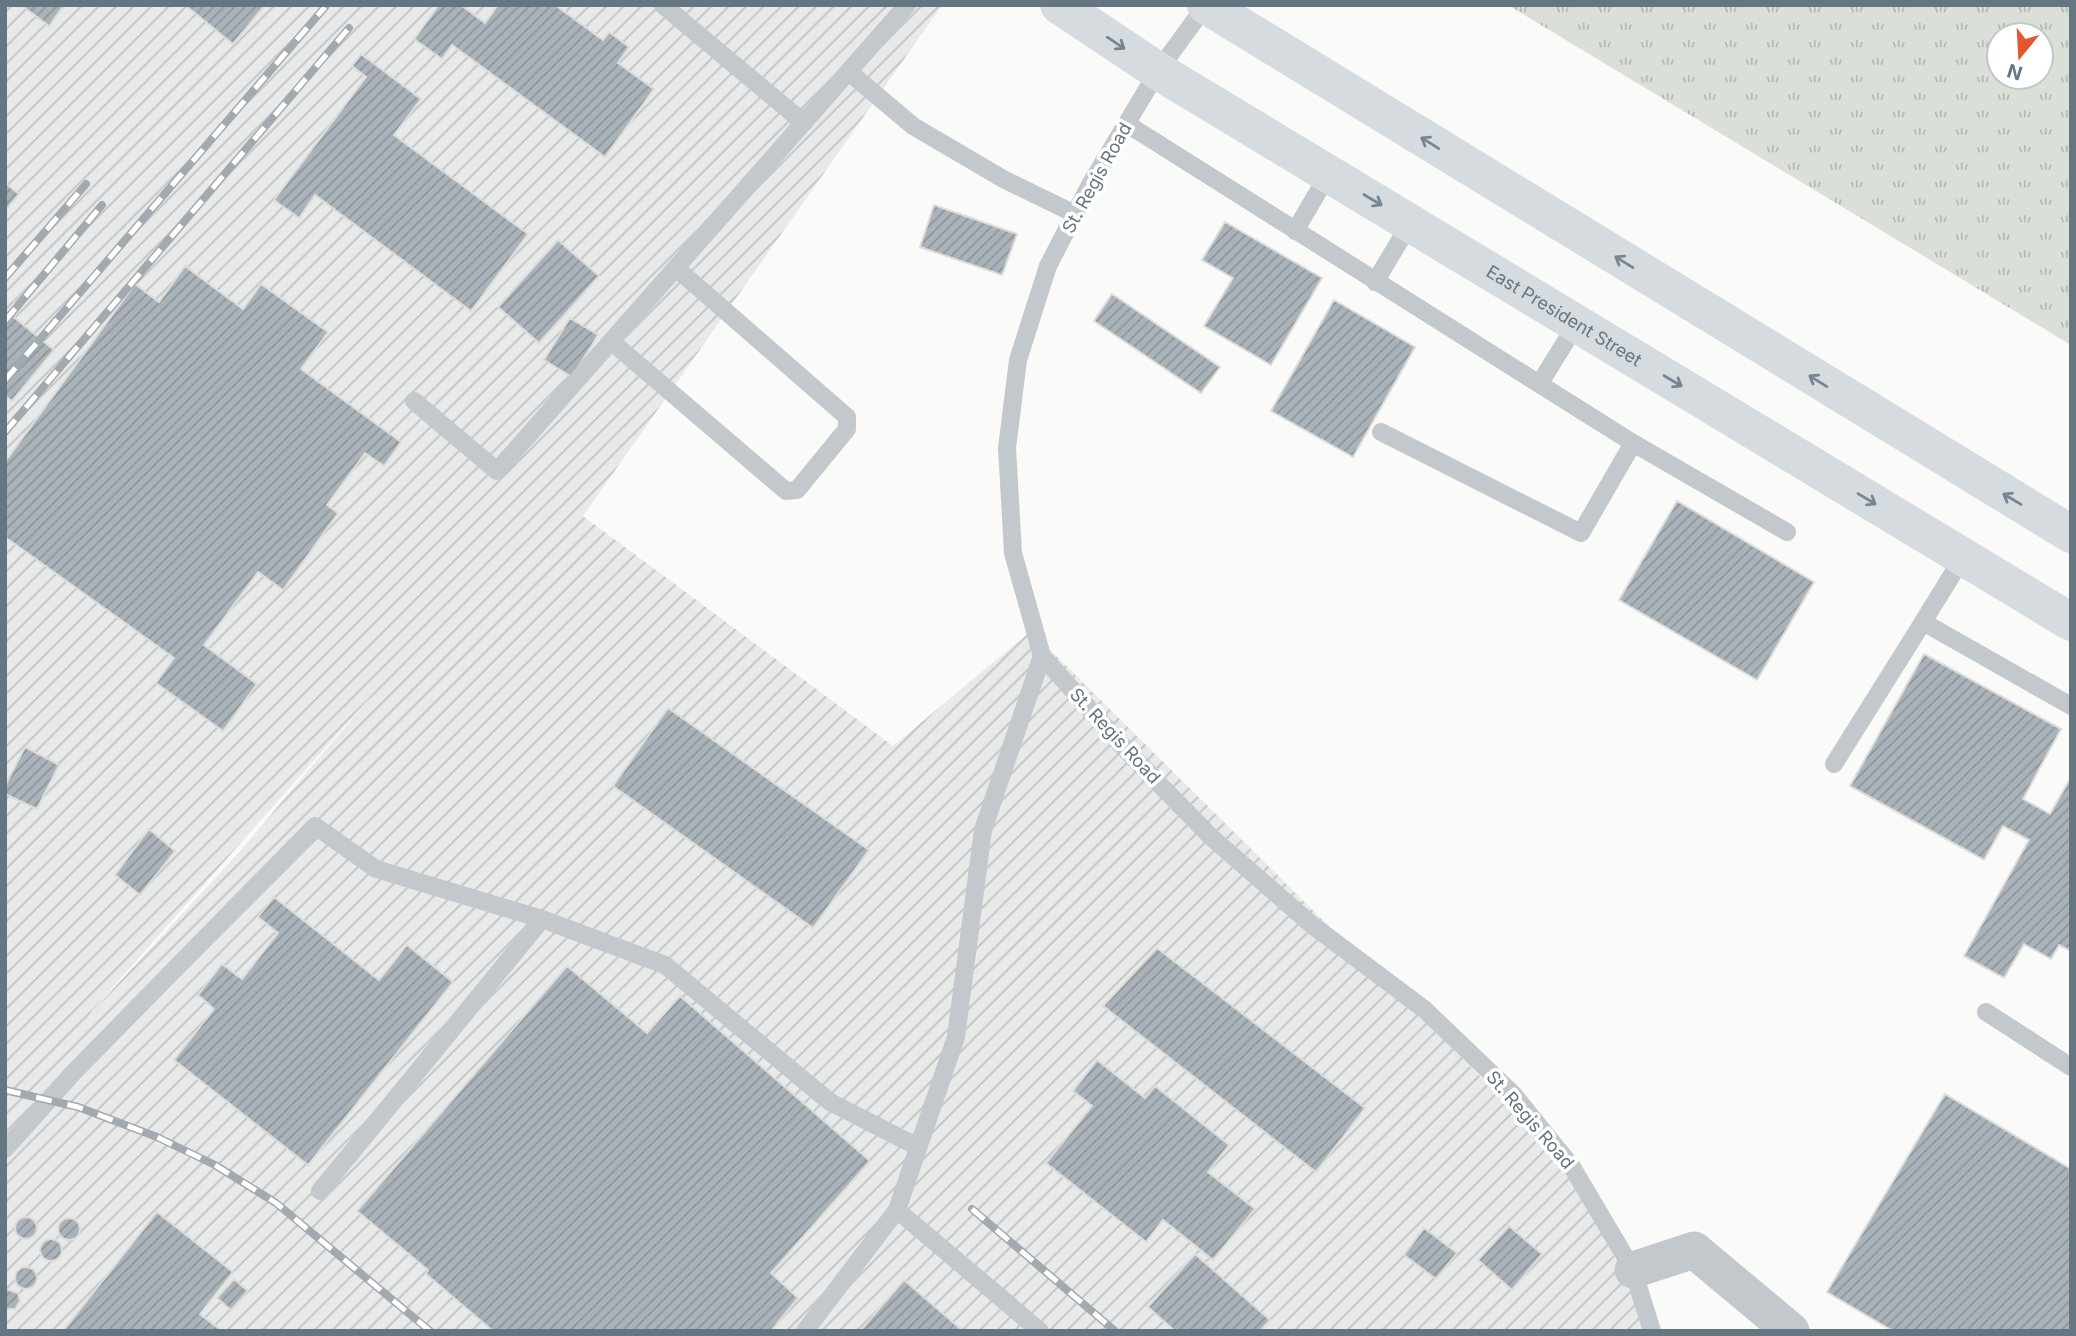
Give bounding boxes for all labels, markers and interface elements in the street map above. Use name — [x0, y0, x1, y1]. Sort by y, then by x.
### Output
north arrow — [1985, 21, 2055, 91]
one-way arrow — [1106, 36, 1125, 50]
text: N — [2004, 59, 2025, 85]
street label: St. Regis Road — [1058, 119, 1136, 237]
one-way arrow — [1420, 135, 1440, 149]
one-way arrow — [1363, 193, 1383, 207]
one-way arrow — [1614, 254, 1634, 268]
street label: East President Street — [1483, 261, 1646, 370]
one-way arrow — [1808, 373, 1828, 387]
one-way arrow — [1662, 374, 1682, 388]
one-way arrow — [2003, 491, 2023, 505]
one-way arrow — [1857, 492, 1877, 506]
street label: St. Regis Road — [1066, 684, 1165, 788]
street label: St. Regis Road — [1482, 1066, 1579, 1173]

